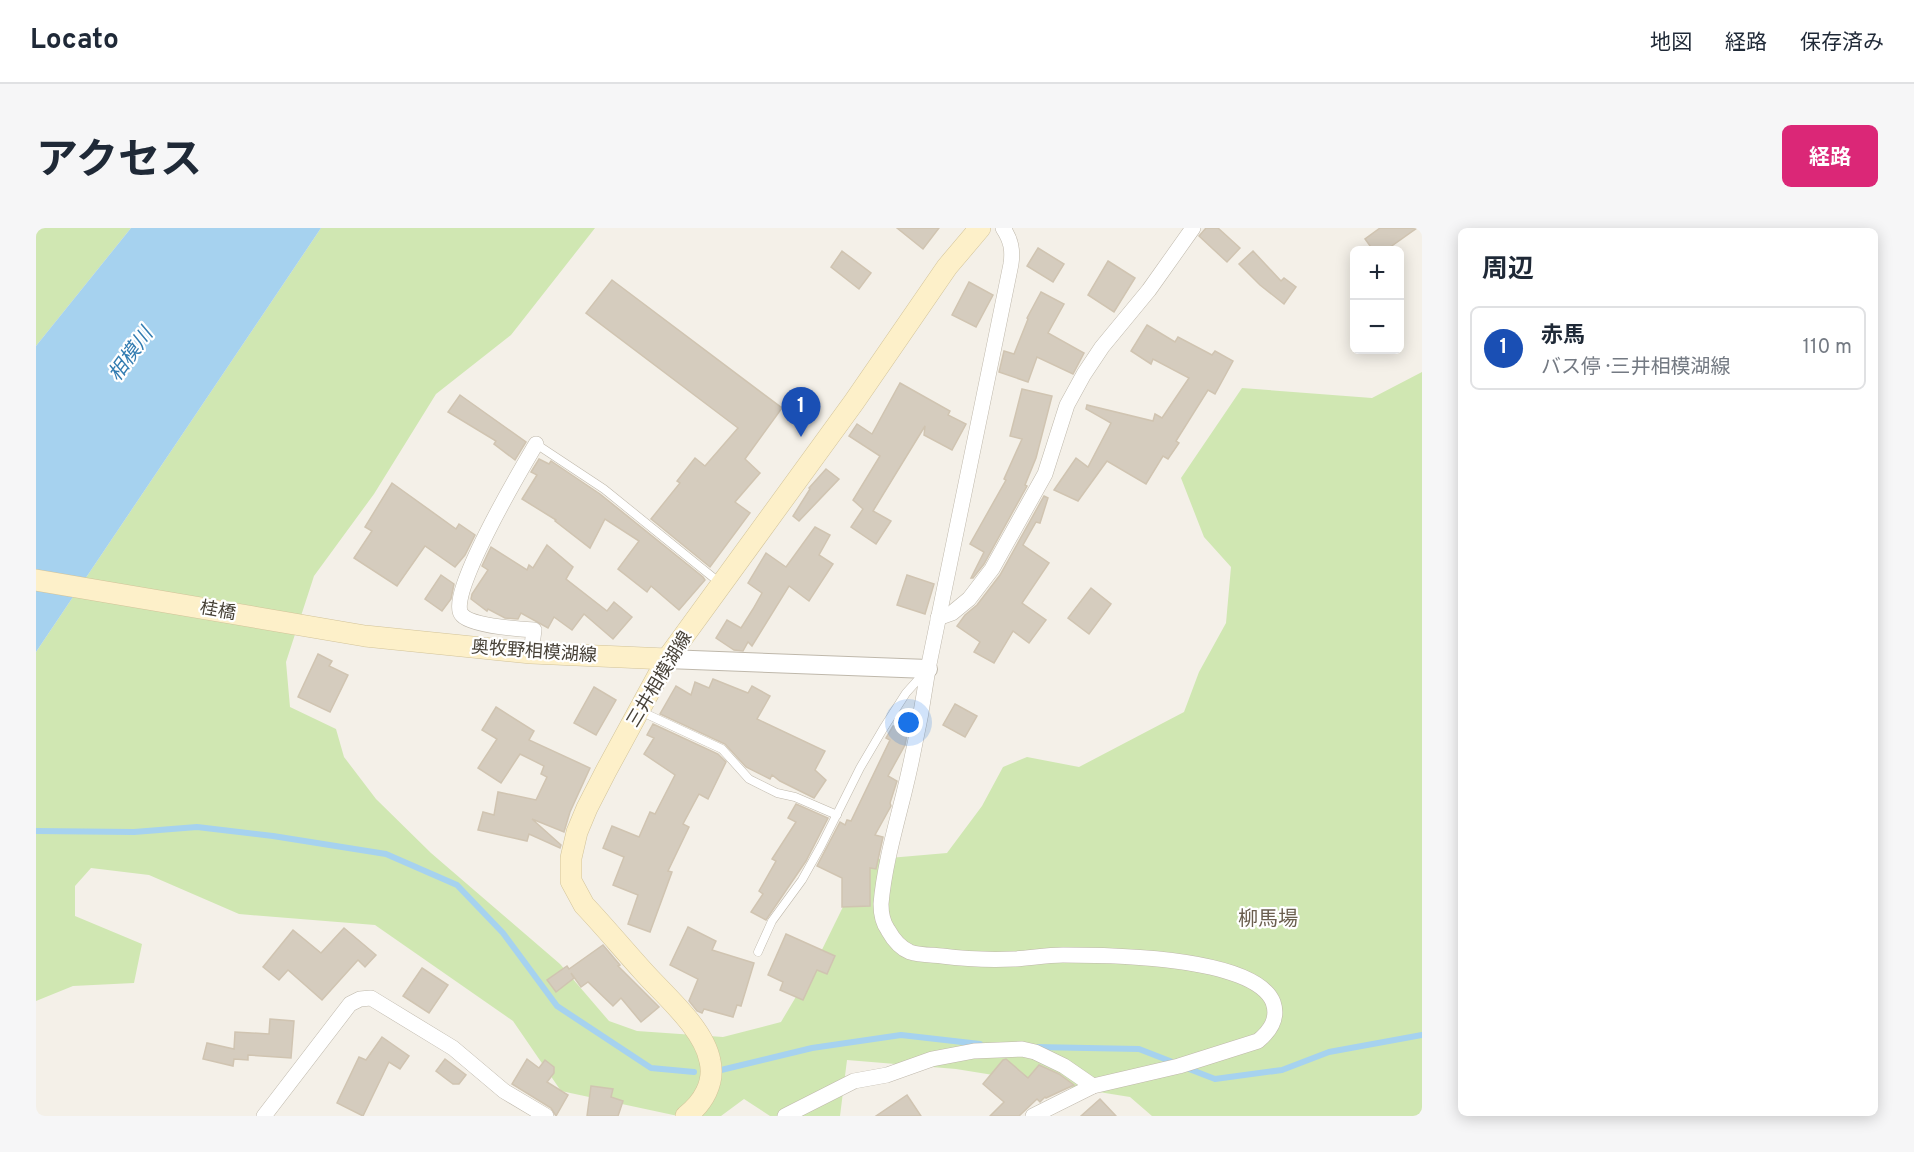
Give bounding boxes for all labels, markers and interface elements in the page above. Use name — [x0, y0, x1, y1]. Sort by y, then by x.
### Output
text: Locato — [30, 23, 119, 59]
text: 地図 — [1650, 30, 1692, 57]
text: 経路 — [1725, 30, 1767, 57]
text: 保存済み — [1800, 30, 1884, 57]
button: 経路 — [1782, 125, 1878, 187]
text: アクセス — [36, 136, 202, 189]
map controls — [1350, 246, 1404, 354]
button: + — [1350, 246, 1404, 300]
text: 周辺 — [1482, 254, 1534, 287]
button: − — [1350, 300, 1404, 354]
water label: 相模川 — [103, 322, 161, 387]
text: 赤馬 — [1541, 323, 1585, 350]
text: 1 — [1500, 335, 1508, 361]
text: 110 m — [1803, 335, 1852, 361]
text: バス停 · 三井相模湖線 — [1541, 355, 1730, 381]
pin: 1 — [782, 388, 820, 437]
street label: 桂橋 — [198, 597, 237, 626]
street label: 三井相模湖線 — [623, 628, 698, 732]
street label: 奥牧野相模湖線 — [470, 637, 598, 668]
your location — [894, 708, 923, 737]
district label: 柳馬場 — [1238, 907, 1298, 933]

